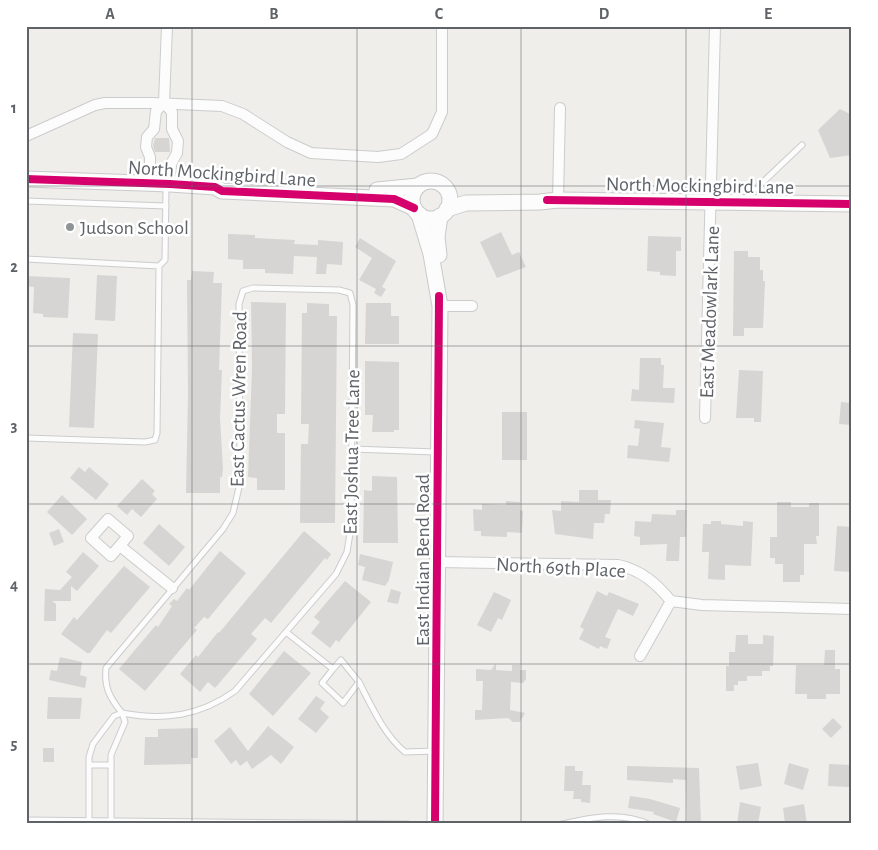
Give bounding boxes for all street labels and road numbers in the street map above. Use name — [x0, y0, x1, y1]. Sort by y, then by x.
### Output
street label: North Mockingbird Lane — [127, 157, 317, 191]
street label: North Mockingbird Lane — [606, 174, 794, 198]
street label: East Meadowlark Lane — [697, 225, 723, 399]
street label: East Cactus Wren Road — [227, 311, 251, 487]
street label: East Joshua Tree Lane — [341, 369, 363, 535]
street label: East Indian Bend Road — [413, 474, 433, 646]
street label: North 69th Place — [496, 555, 626, 581]

